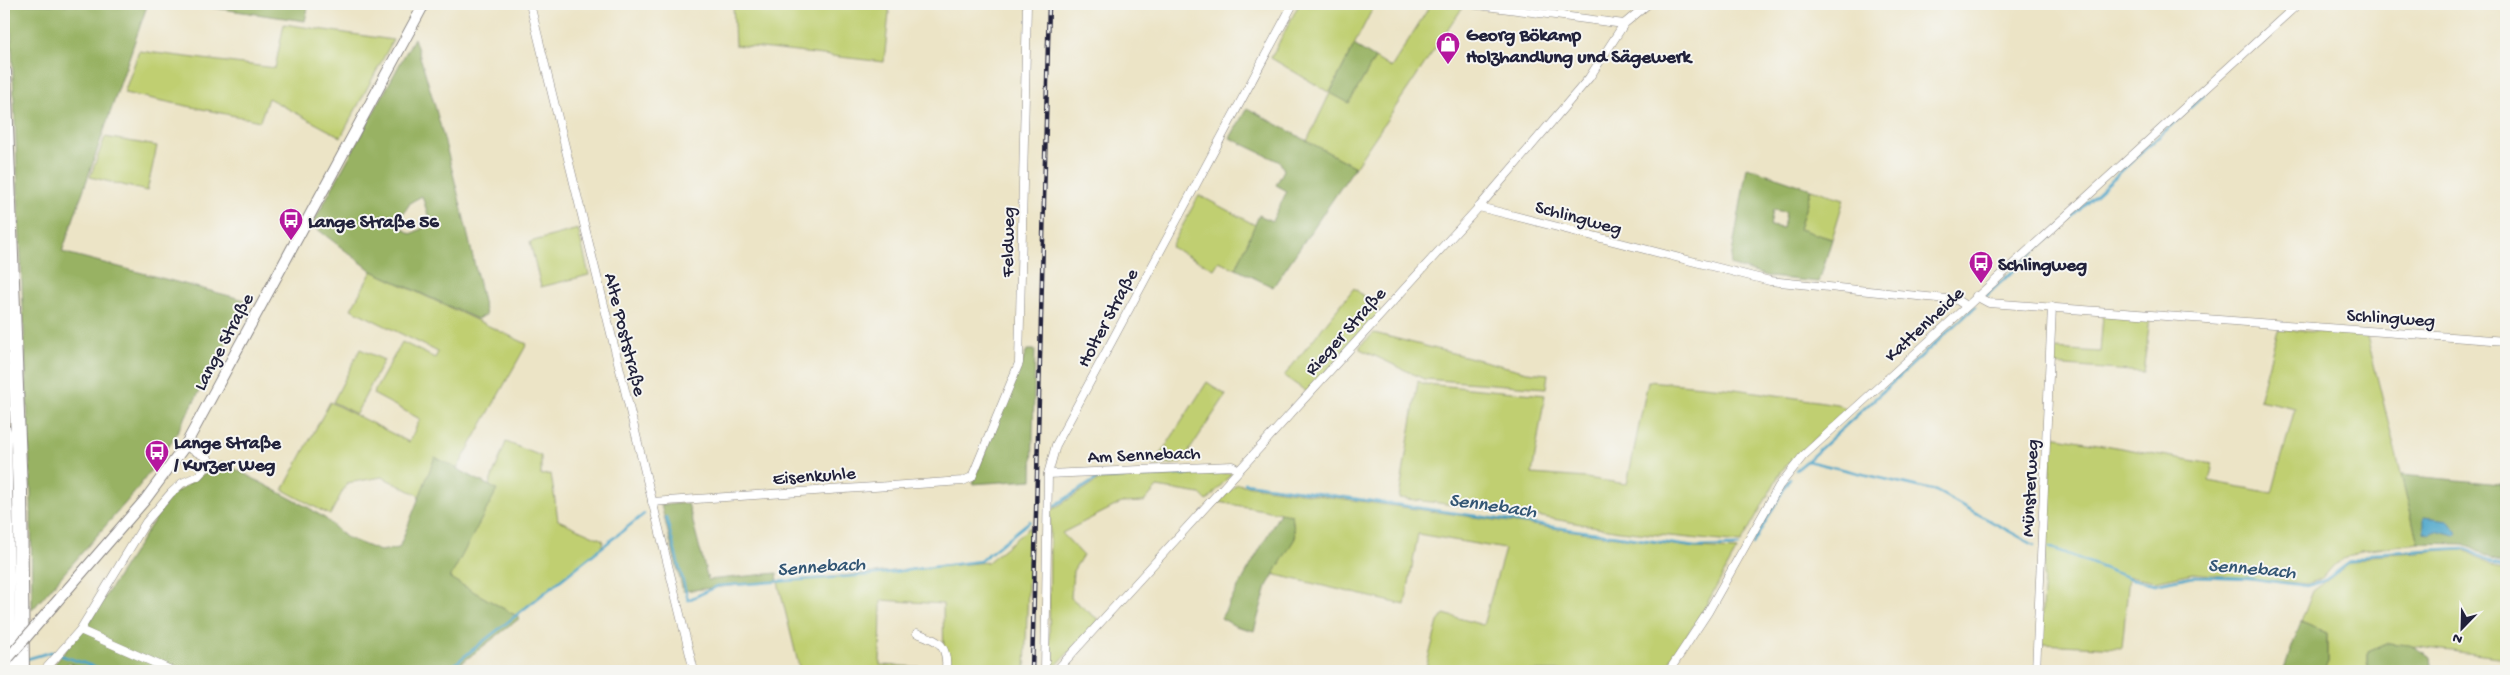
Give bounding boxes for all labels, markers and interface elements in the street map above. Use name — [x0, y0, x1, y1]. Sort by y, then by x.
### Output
place label: Georg Bökamp Holzhandlung und Sägewerk — [1466, 25, 1693, 70]
shop icon: Georg Bökamp Holzhandlung und Sägewerk — [1435, 31, 1461, 65]
street label: Schlingweg — [1532, 197, 1624, 242]
bus stop icon: Lange Straße 56 — [278, 207, 304, 241]
street label: Feldweg — [997, 207, 1022, 278]
place label: Lange Straße 56 — [308, 212, 439, 235]
bus stop icon: Schlingweg — [1968, 250, 1994, 284]
place label: Schlingweg — [1998, 255, 2087, 278]
street label: Holter Straße — [1073, 265, 1145, 372]
street label: Alte Poststraße — [597, 271, 650, 399]
street label: Rieger Straße — [1301, 283, 1392, 381]
street label: Kattenheide — [1881, 283, 1970, 368]
street label: Lange Straße — [190, 290, 260, 395]
street label: Schlingweg — [2346, 305, 2436, 334]
place label: Lange Straße / Kurzer Weg — [173, 433, 282, 478]
bus stop icon: Lange Straße / Kurzer Weg — [144, 439, 170, 473]
street label: Münsterweg — [2017, 439, 2046, 538]
street label: Am Sennebach — [1087, 443, 1201, 470]
street label: Eisenkuhle — [772, 463, 857, 492]
water label: Sennebach — [1447, 490, 1538, 525]
water label: Sennebach — [776, 554, 866, 583]
water label: Sennebach — [2207, 555, 2297, 586]
north arrow — [2438, 602, 2488, 652]
text: N — [2450, 628, 2465, 647]

